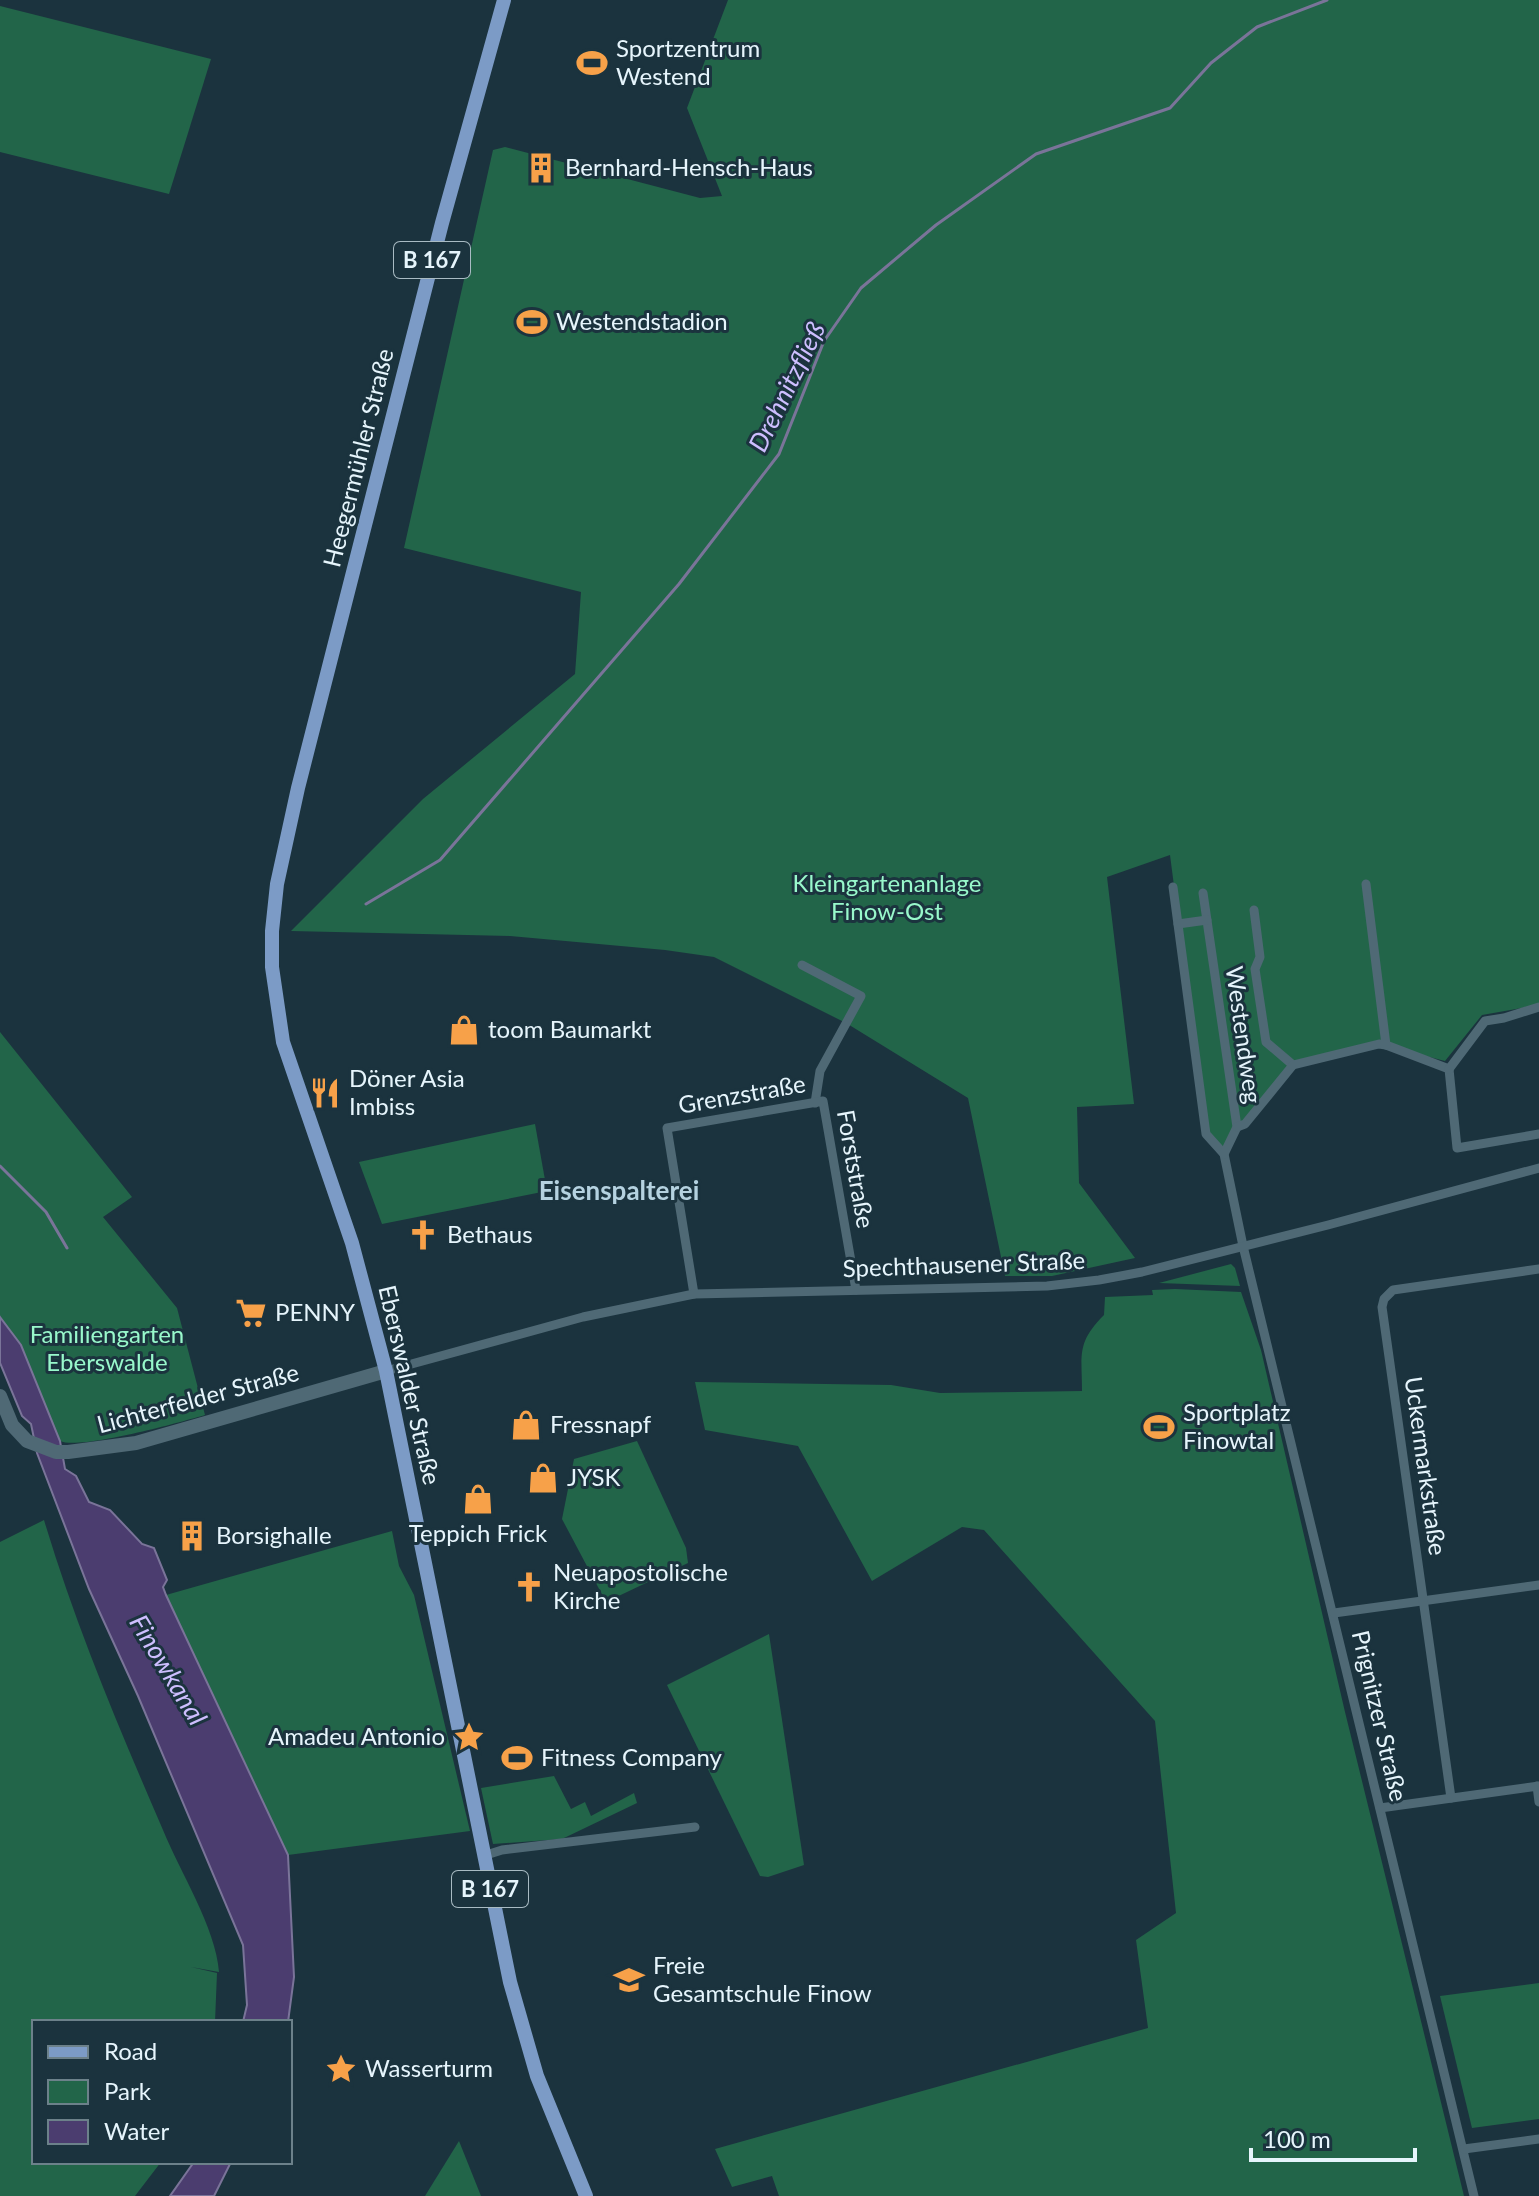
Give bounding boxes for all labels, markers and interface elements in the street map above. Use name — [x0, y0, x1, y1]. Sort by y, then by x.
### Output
place label: Sportzentrum Westend — [616, 33, 760, 90]
sports icon: Sportzentrum Westend — [575, 46, 609, 80]
building icon: Bernhard-Hensch-Haus — [524, 151, 558, 185]
place label: Bernhard-Hensch-Haus — [565, 152, 813, 181]
road number: B 167 — [394, 242, 470, 278]
sports icon: Westendstadion — [515, 305, 549, 339]
place label: Westendstadion — [556, 306, 728, 335]
water label: Drehnitzfließ — [741, 316, 831, 457]
street label: Heegermühler Straße — [316, 345, 399, 570]
park label: Kleingartenanlage Finow-Ost — [792, 868, 982, 925]
street label: Westendweg — [1220, 964, 1268, 1105]
shop icon: toom Baumarkt — [447, 1013, 481, 1047]
place label: toom Baumarkt — [488, 1014, 652, 1043]
place label: Döner Asia Imbiss — [349, 1063, 465, 1120]
street label: Grenzstraße — [676, 1068, 808, 1119]
restaurant icon: Döner Asia Imbiss — [308, 1076, 342, 1110]
street label: Forststraße — [832, 1107, 881, 1230]
district label: Eisenspalterei — [539, 1174, 699, 1206]
church icon: Bethaus — [406, 1218, 440, 1252]
place label: Bethaus — [447, 1219, 533, 1248]
street label: Spechthausener Straße — [842, 1245, 1086, 1282]
street label: Eberswalder Straße — [373, 1282, 448, 1487]
supermarket icon: PENNY — [234, 1296, 268, 1330]
place label: PENNY — [275, 1297, 355, 1326]
park label: Familiengarten Eberswalde — [30, 1319, 184, 1376]
street label: Lichterfelder Straße — [94, 1357, 302, 1438]
street label: Uckermarkstraße — [1400, 1375, 1453, 1557]
place label: Sportplatz Finowtal — [1183, 1397, 1291, 1454]
shop icon: Fressnapf — [509, 1408, 543, 1442]
place label: Fressnapf — [550, 1409, 652, 1438]
sports icon: Sportplatz Finowtal — [1142, 1410, 1176, 1444]
shop icon: JYSK — [526, 1461, 560, 1495]
place label: JYSK — [567, 1462, 621, 1491]
shop icon: Teppich Frick — [461, 1482, 495, 1516]
place label: Teppich Frick — [409, 1518, 548, 1547]
building icon: Borsighalle — [175, 1519, 209, 1553]
place label: Borsighalle — [216, 1520, 332, 1549]
place label: Neuapostolische Kirche — [553, 1557, 728, 1614]
church icon: Neuapostolische Kirche — [512, 1570, 546, 1604]
water label: Finowkanal — [123, 1608, 214, 1731]
street label: Prignitzer Straße — [1347, 1627, 1414, 1804]
place icon: Amadeu Antonio — [452, 1720, 486, 1754]
place label: Amadeu Antonio — [268, 1721, 445, 1750]
sports icon: Fitness Company — [500, 1741, 534, 1775]
place label: Fitness Company — [541, 1742, 722, 1771]
road number: B 167 — [452, 1871, 528, 1907]
place label: Freie Gesamtschule Finow — [653, 1950, 872, 2007]
school or university icon: Freie Gesamtschule Finow — [612, 1963, 646, 1997]
legend — [32, 2020, 292, 2164]
text: Road — [104, 2036, 157, 2065]
place icon: Wasserturm — [324, 2052, 358, 2086]
place label: Wasserturm — [365, 2053, 493, 2082]
text: Park — [104, 2076, 152, 2105]
scale bar — [1251, 2112, 1415, 2162]
text: Water — [104, 2116, 169, 2145]
text: 100 m — [1263, 2124, 1331, 2153]

